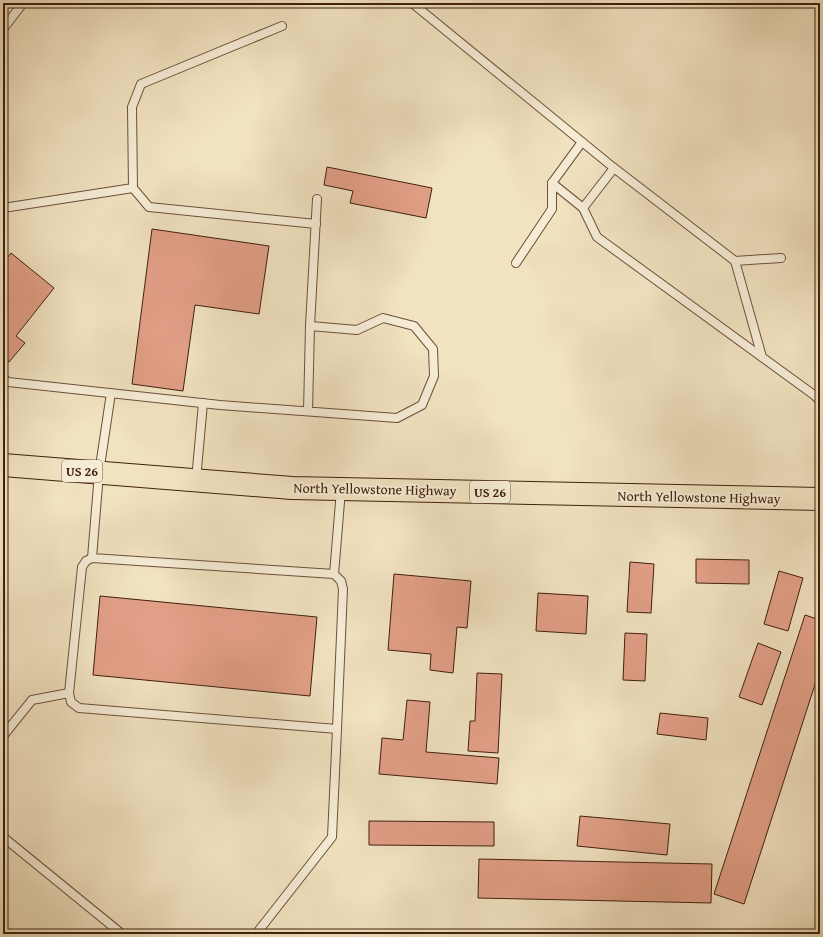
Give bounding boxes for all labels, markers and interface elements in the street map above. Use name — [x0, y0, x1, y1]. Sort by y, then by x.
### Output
road number: US 26 — [62, 460, 102, 482]
street label: North Yellowstone Highway — [293, 478, 457, 500]
road number: US 26 — [470, 481, 510, 503]
street label: North Yellowstone Highway — [617, 486, 781, 508]

